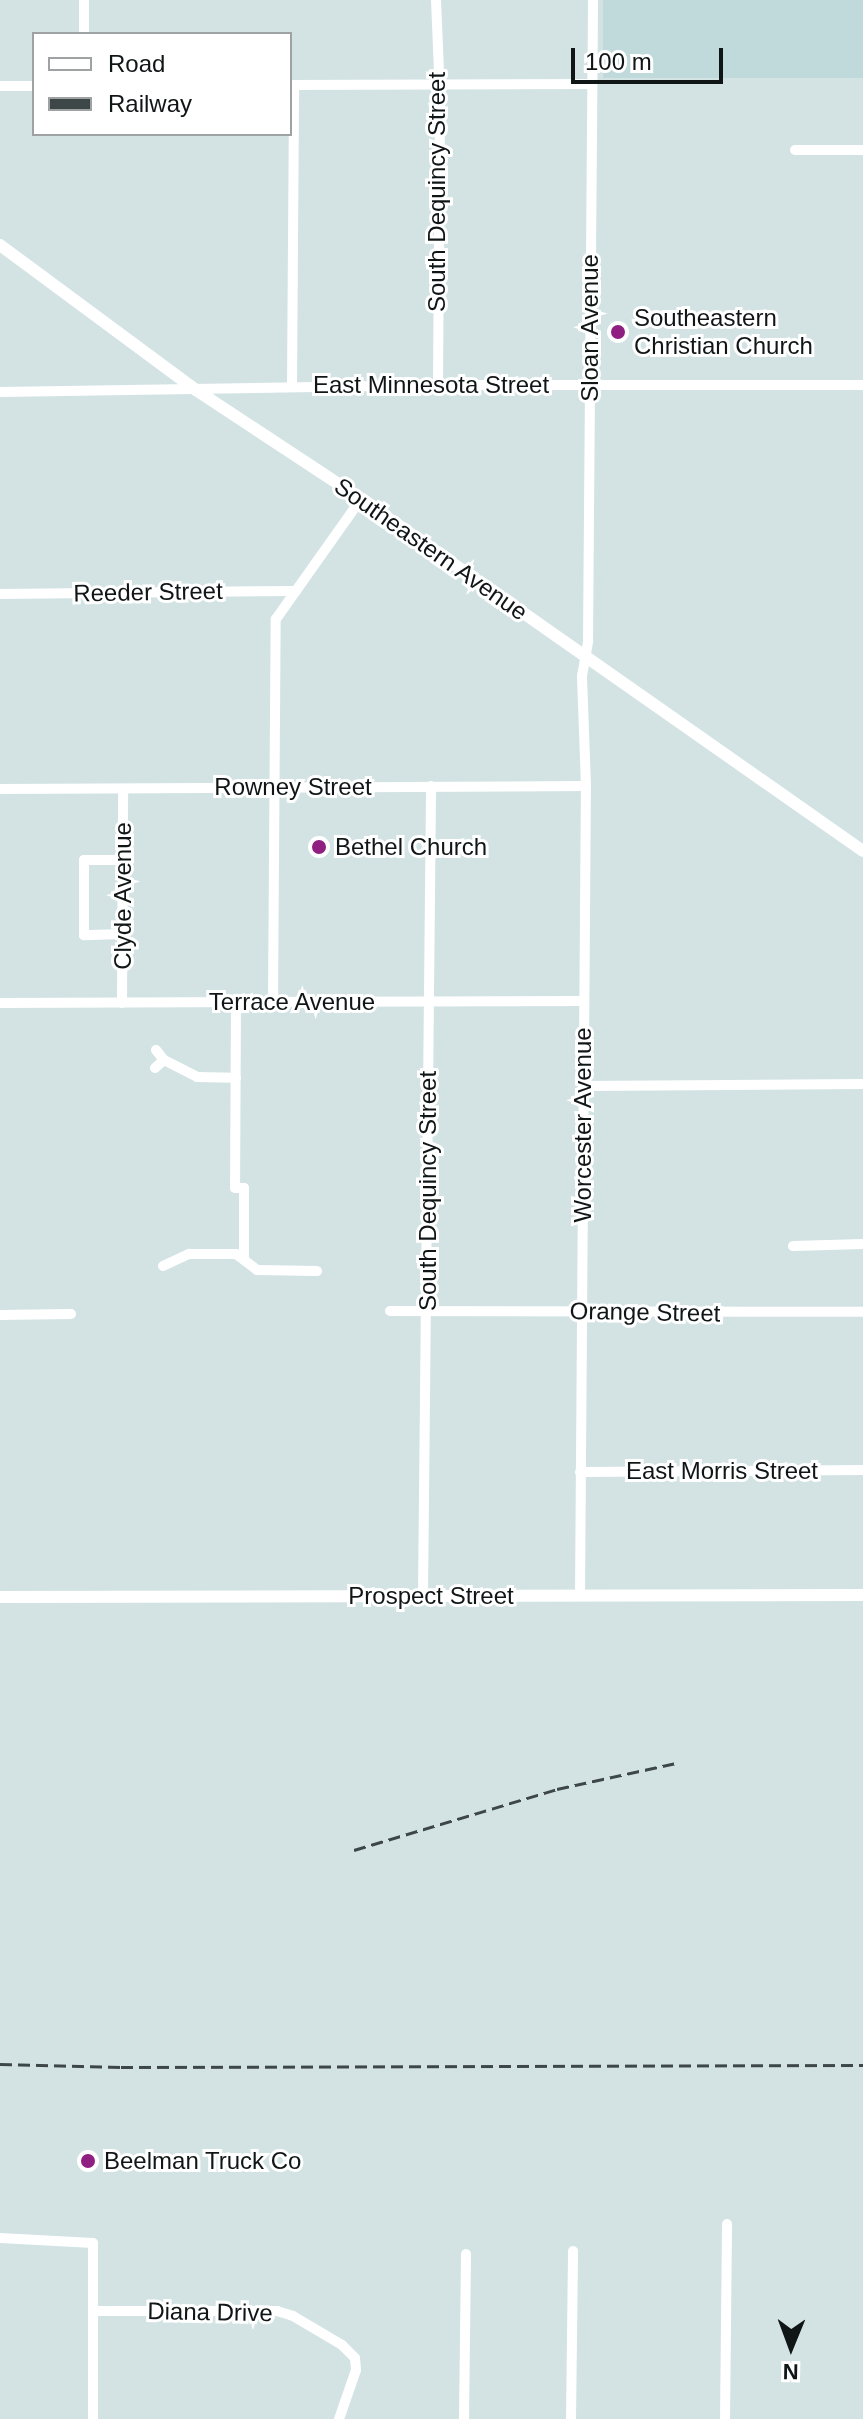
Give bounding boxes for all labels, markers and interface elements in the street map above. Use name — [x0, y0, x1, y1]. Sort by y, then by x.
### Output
legend — [32, 32, 292, 136]
scale bar — [575, 32, 727, 82]
text: 100 m — [585, 48, 652, 75]
text: Road — [108, 50, 165, 77]
street label: South Dequincy Street — [423, 72, 451, 312]
text: Railway — [108, 90, 192, 117]
street label: Sloan Avenue — [576, 253, 604, 403]
place label: Southeastern Christian Church — [634, 304, 813, 360]
marker: Southeastern Christian Church — [609, 323, 627, 341]
street label: East Minnesota Street — [313, 371, 549, 399]
street label: Southeastern Avenue — [328, 471, 534, 627]
street label: Reeder Street — [73, 576, 223, 608]
street label: Rowney Street — [214, 773, 372, 801]
street label: Clyde Avenue — [109, 822, 137, 970]
place label: Bethel Church — [335, 833, 487, 861]
marker: Bethel Church — [310, 838, 328, 856]
street label: Terrace Avenue — [208, 988, 376, 1016]
street label: Worcester Avenue — [569, 1027, 597, 1223]
street label: South Dequincy Street — [414, 1071, 442, 1311]
street label: Orange Street — [569, 1296, 721, 1328]
street label: East Morris Street — [626, 1457, 818, 1485]
street label: Prospect Street — [348, 1582, 514, 1610]
place label: Beelman Truck Co — [104, 2147, 302, 2175]
marker: Beelman Truck Co — [79, 2152, 97, 2170]
street label: Diana Drive — [147, 2297, 273, 2327]
north arrow — [751, 2307, 831, 2387]
text: N — [782, 2359, 799, 2384]

